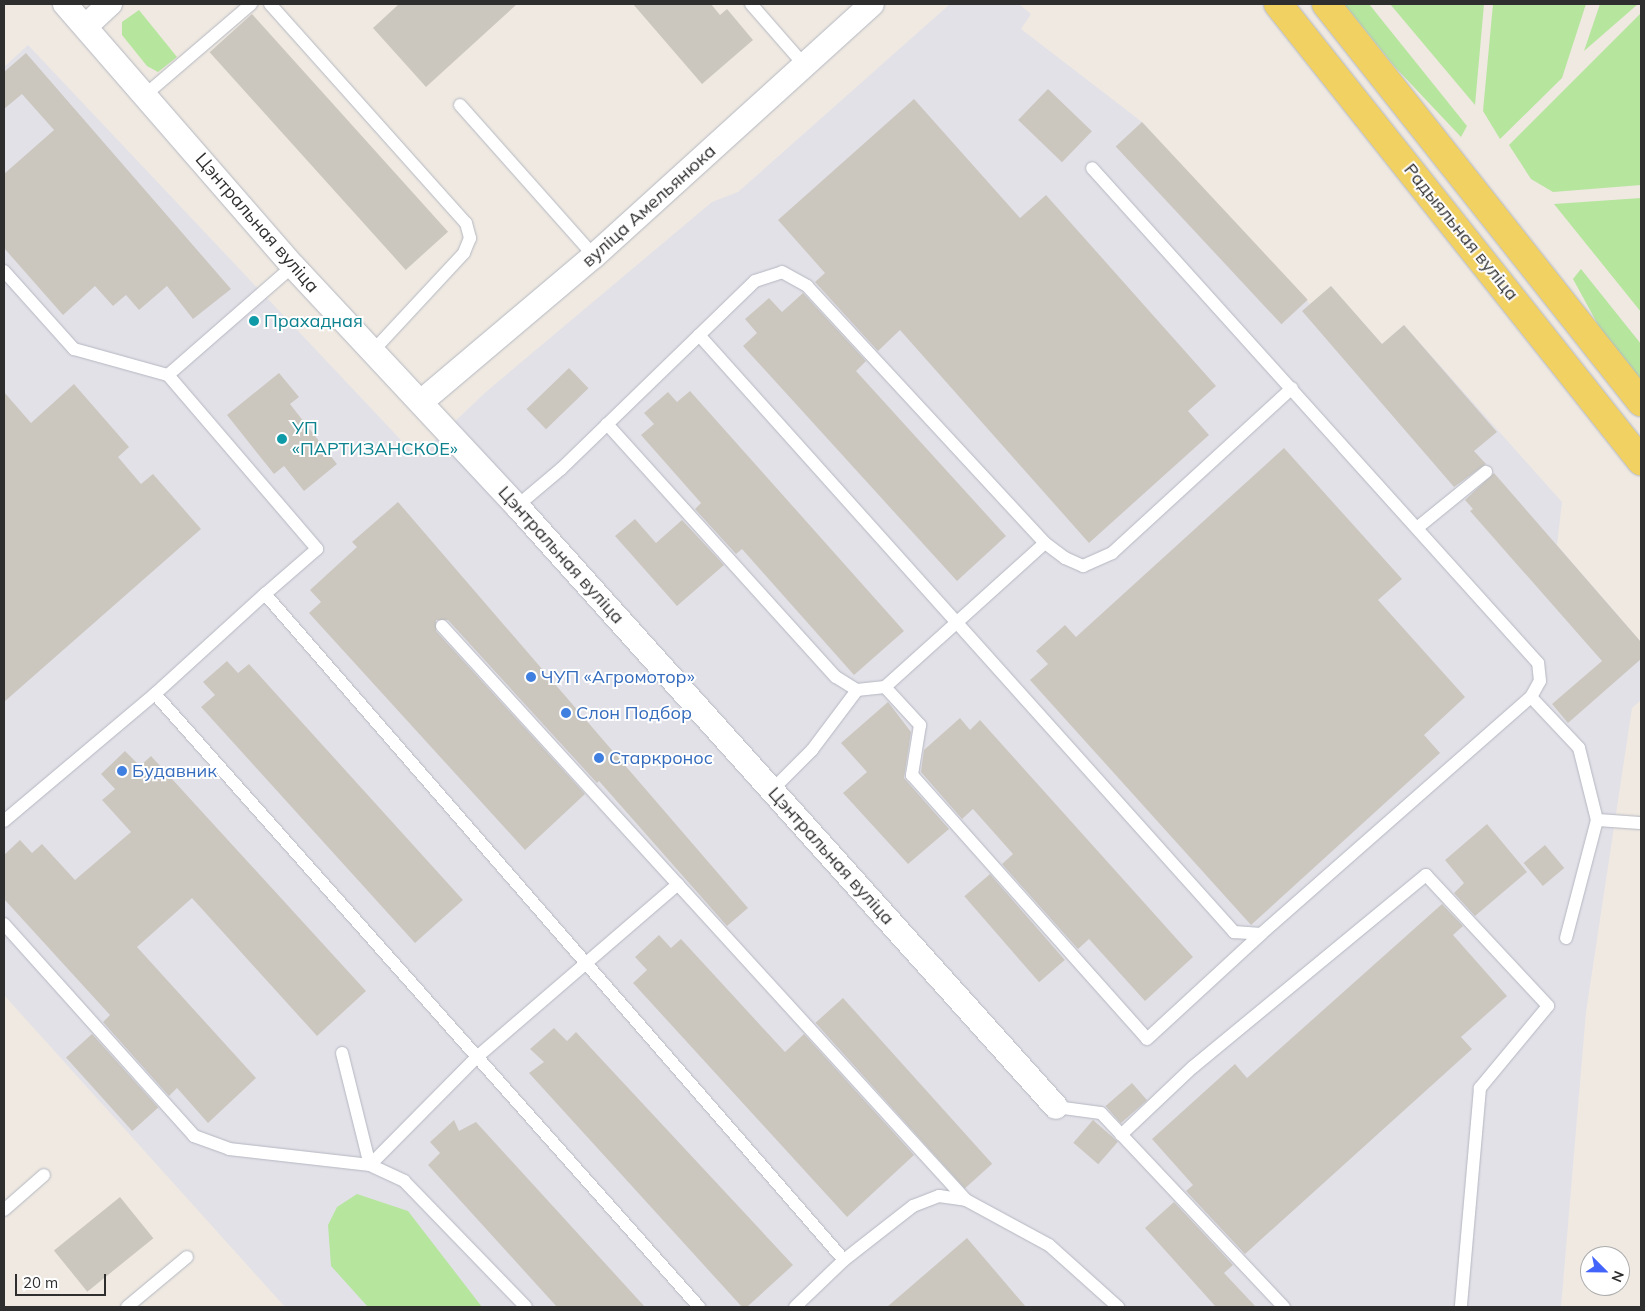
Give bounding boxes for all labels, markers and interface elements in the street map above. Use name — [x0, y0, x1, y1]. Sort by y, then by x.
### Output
street label: вуліца Амельянюка — [578, 140, 720, 272]
street label: Цэнтральная вуліца — [191, 149, 323, 297]
street label: Радыяльная вуліца — [1399, 159, 1523, 305]
place label: Прахадная — [264, 310, 363, 332]
marker: Прахадная — [248, 315, 260, 327]
place label: УП «ПАРТИЗАНСКОЕ» — [292, 418, 458, 460]
marker: УП «ПАРТИЗАНСКОЕ» — [276, 433, 288, 445]
street label: Цэнтральная вуліца — [493, 482, 629, 628]
place label: ЧУП «Агромотор» — [541, 666, 695, 688]
marker: ЧУП «Агромотор» — [525, 671, 537, 683]
place label: Слон Подбор — [576, 702, 692, 724]
marker: Слон Подбор — [560, 707, 572, 719]
place label: Старкронос — [609, 747, 713, 769]
marker: Старкронос — [593, 752, 605, 764]
place label: Будавник — [132, 760, 217, 782]
marker: Будавник — [116, 765, 128, 777]
street label: Цэнтральная вуліца — [763, 783, 899, 929]
north arrow — [1580, 1246, 1630, 1296]
scale bar — [18, 1264, 109, 1296]
text: N — [1608, 1268, 1628, 1285]
text: 20 m — [23, 1273, 58, 1292]

